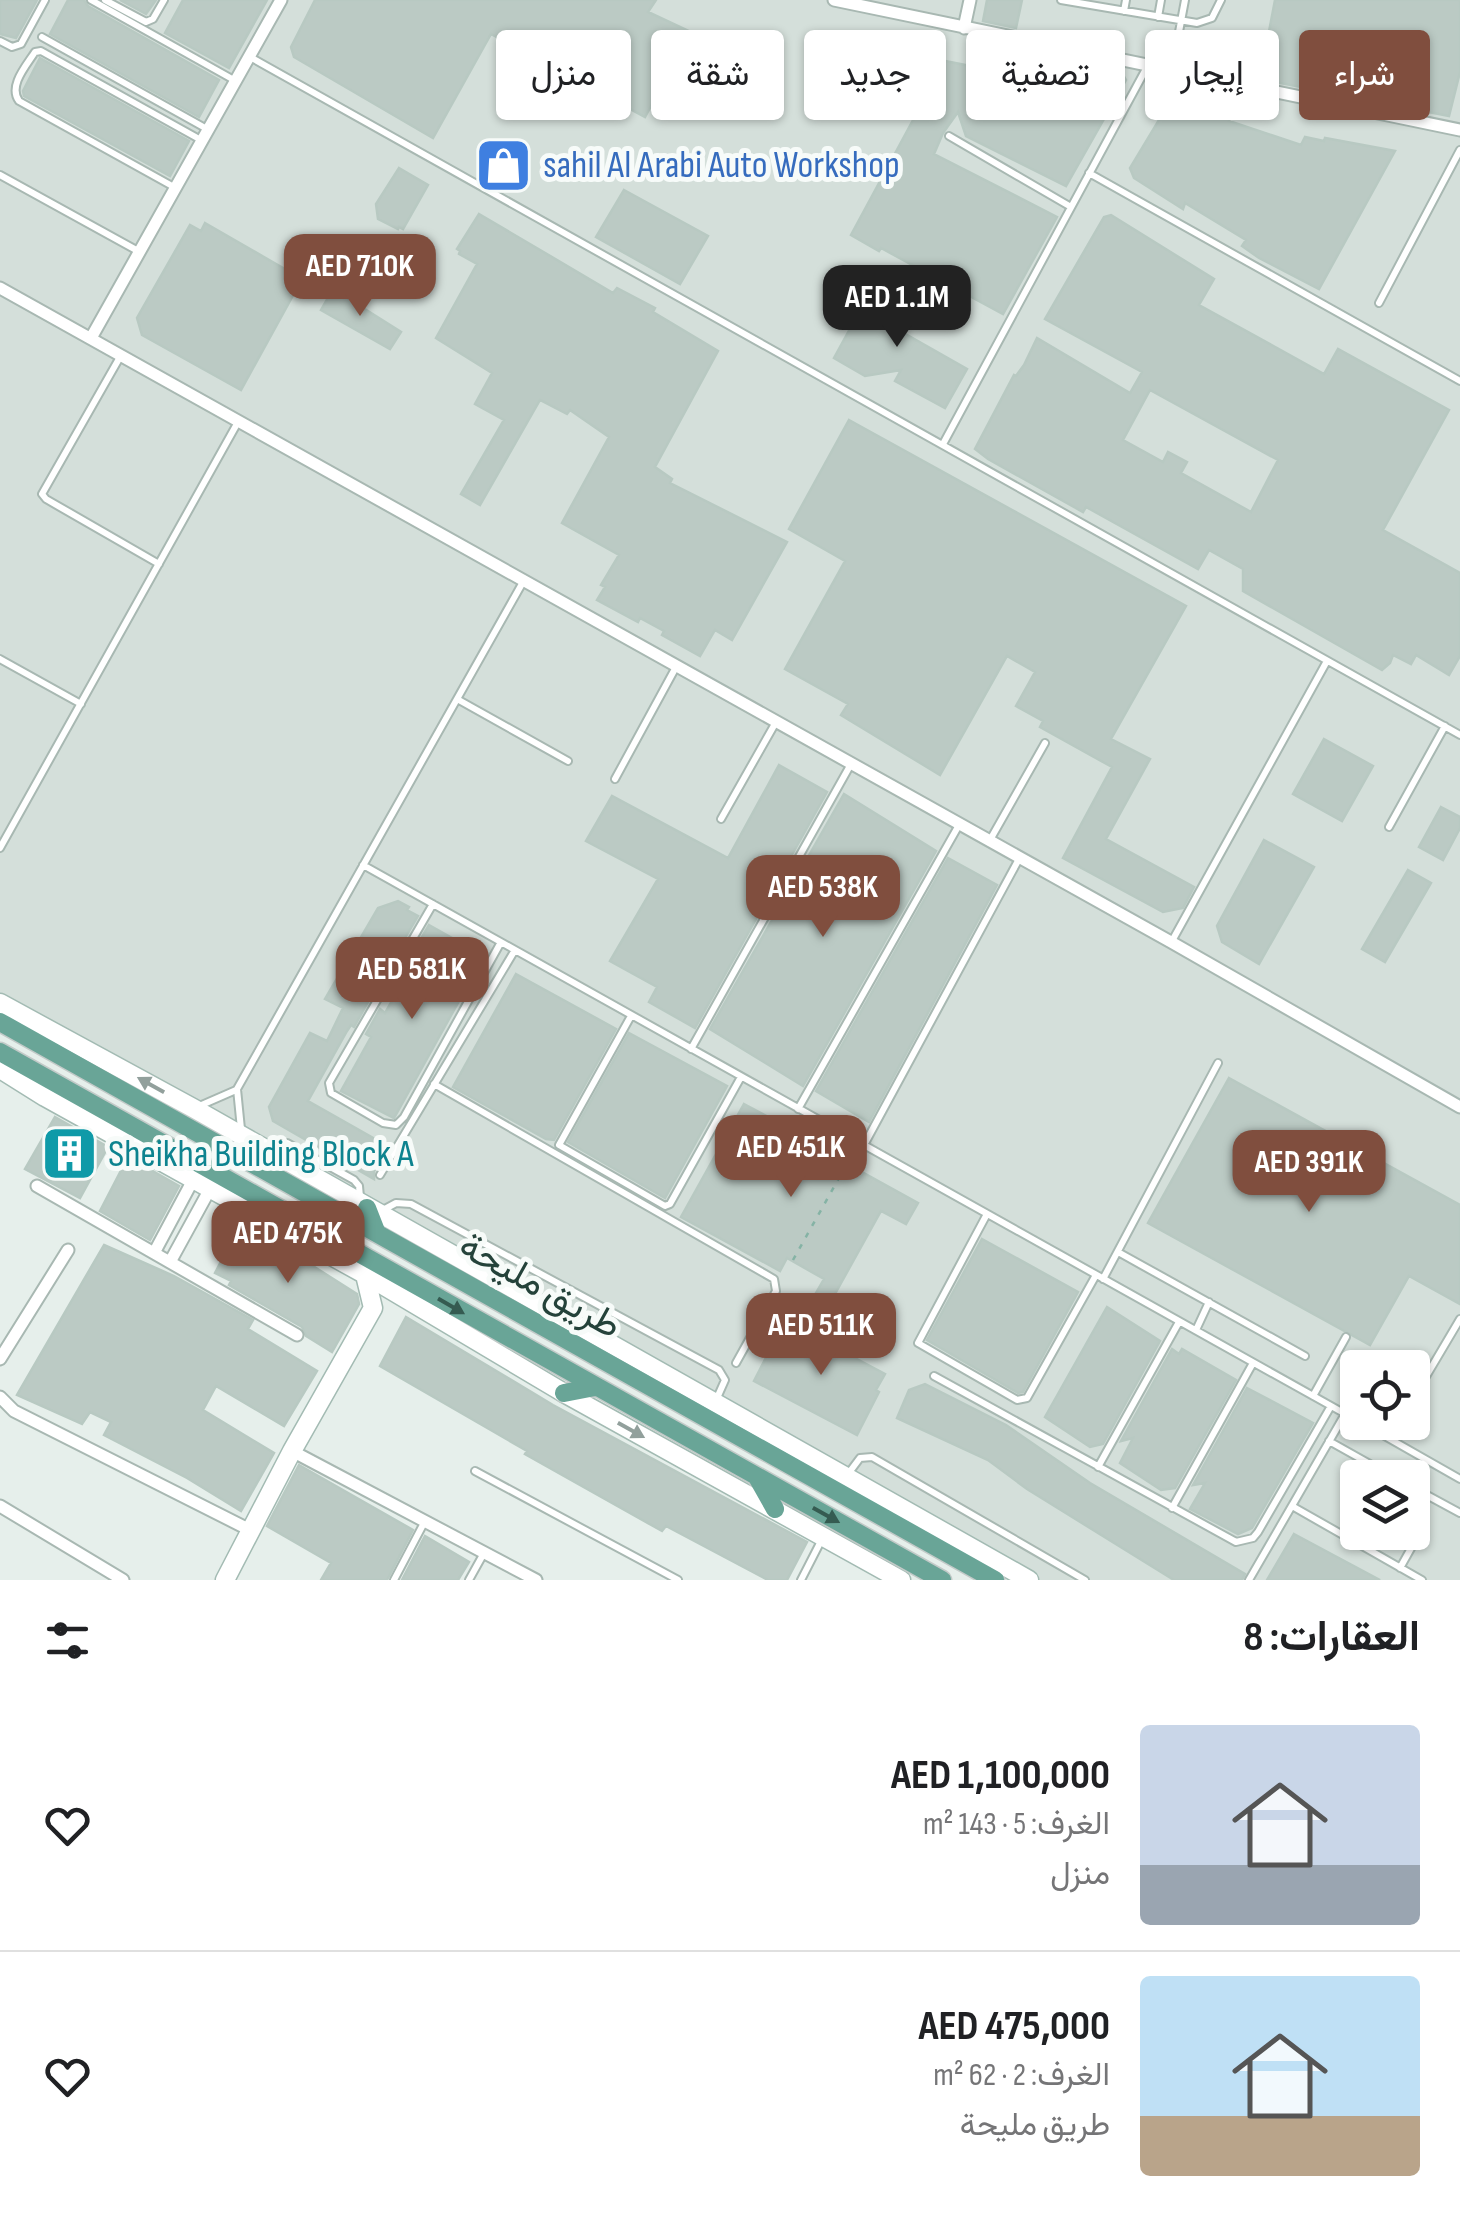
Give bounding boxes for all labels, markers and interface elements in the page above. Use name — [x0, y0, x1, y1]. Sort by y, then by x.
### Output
chip: منزل — [496, 30, 631, 120]
chip: شقة — [651, 30, 784, 120]
chip: جديد — [804, 30, 946, 120]
chip: تصفية — [966, 30, 1125, 120]
chip: إيجار — [1145, 30, 1279, 120]
chip: شراء — [1299, 30, 1430, 120]
shop icon: sahil Al Arabi Auto Workshop — [474, 135, 534, 195]
place label: sahil Al Arabi Auto Workshop — [543, 143, 900, 188]
pin: AED 710K — [257, 234, 463, 319]
text: AED 710K — [306, 247, 414, 286]
pin: AED 1.1M — [794, 265, 1000, 350]
text: AED 1.1M — [845, 278, 949, 317]
pin: AED 538K — [720, 855, 926, 940]
text: AED 538K — [768, 868, 878, 907]
pin: AED 581K — [309, 937, 515, 1022]
text: AED 581K — [358, 950, 466, 989]
one-way arrow — [137, 1077, 165, 1095]
pin: AED 451K — [688, 1115, 894, 1200]
building icon: Sheikha Building Block A — [39, 1124, 99, 1184]
text: AED 451K — [737, 1128, 845, 1167]
pin: AED 391K — [1206, 1130, 1412, 1215]
place label: Sheikha Building Block A — [108, 1132, 414, 1177]
text: AED 391K — [1255, 1143, 1363, 1182]
pin: AED 475K — [185, 1201, 391, 1286]
text: AED 475K — [234, 1214, 342, 1253]
street label: طريق مليحة — [451, 1223, 629, 1349]
pin: AED 511K — [718, 1293, 924, 1378]
one-way arrow — [437, 1296, 465, 1314]
text: AED 511K — [768, 1306, 874, 1345]
map controls — [1340, 1350, 1430, 1550]
button: locate — [1340, 1350, 1430, 1440]
one-way arrow — [617, 1422, 646, 1439]
button: layers — [1340, 1460, 1430, 1550]
one-way arrow — [812, 1506, 841, 1523]
text: العقارات: 8 — [1243, 1612, 1420, 1663]
icon: filters — [40, 1613, 95, 1668]
text: AED 1,100,000 — [891, 1750, 1110, 1801]
icon: home — [1220, 1765, 1340, 1885]
icon: heart — [40, 1798, 95, 1853]
text: الغرف: 5 · 143 m² — [923, 1805, 1110, 1844]
text: منزل — [1050, 1855, 1110, 1894]
text: AED 475,000 — [918, 2001, 1110, 2052]
icon: home — [1220, 2016, 1340, 2136]
icon: heart — [40, 2049, 95, 2104]
text: الغرف: 2 · 62 m² — [933, 2056, 1110, 2095]
text: طريق مليحة — [960, 2106, 1110, 2145]

